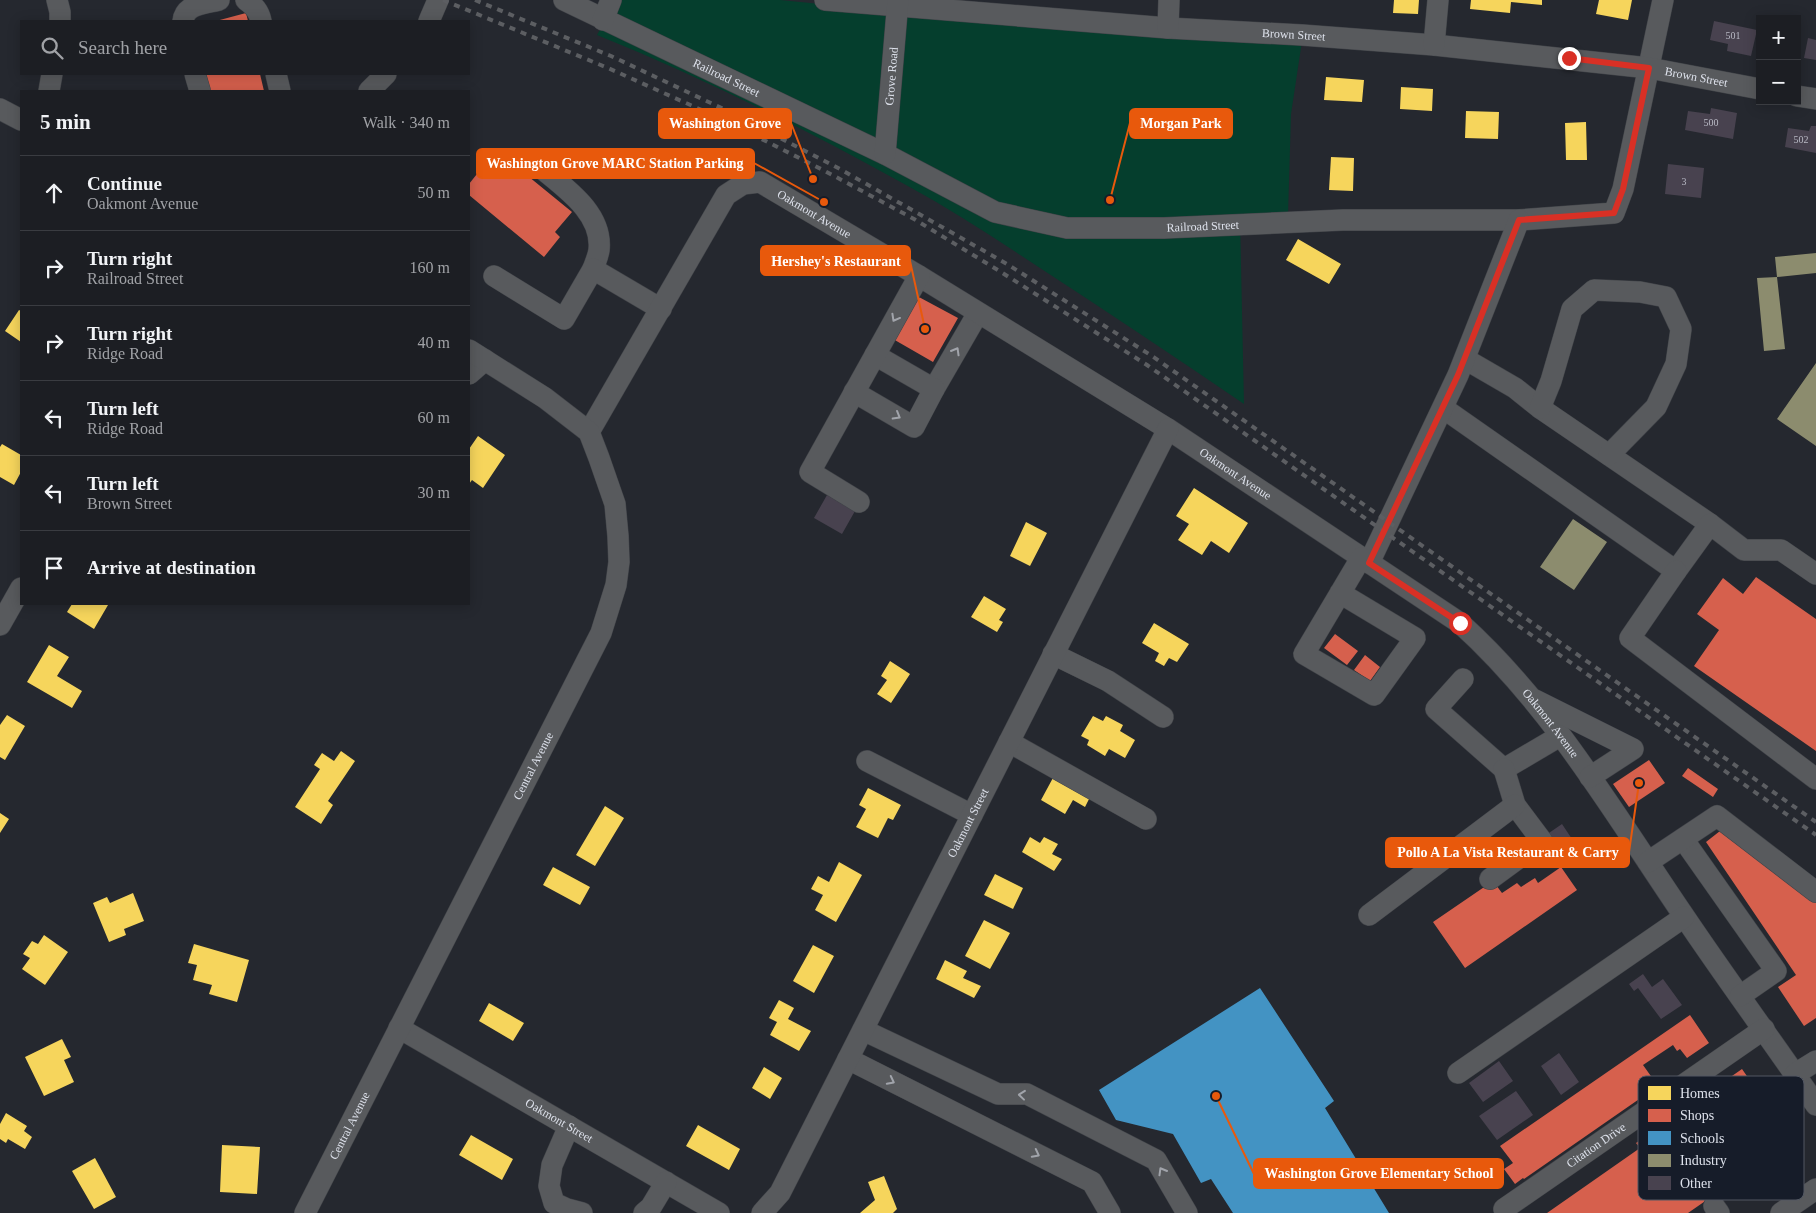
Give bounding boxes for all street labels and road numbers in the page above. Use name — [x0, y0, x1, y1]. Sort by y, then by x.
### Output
street label: Brown Street — [1262, 26, 1327, 44]
street label: Grove Road — [882, 47, 901, 106]
street label: Railroad Street — [691, 56, 763, 100]
street label: Brown Street — [1664, 64, 1729, 90]
street label: Oakmont Avenue — [775, 187, 854, 241]
street label: Railroad Street — [1166, 218, 1240, 235]
street label: Oakmont Avenue — [1197, 445, 1274, 503]
street label: Oakmont Avenue — [1519, 686, 1582, 760]
street label: Central Avenue — [510, 730, 556, 802]
street label: Oakmont Street — [945, 785, 992, 860]
street label: Central Avenue — [326, 1090, 373, 1162]
street label: Oakmont Street — [523, 1096, 596, 1146]
street label: Citation Drive — [1564, 1120, 1628, 1171]

